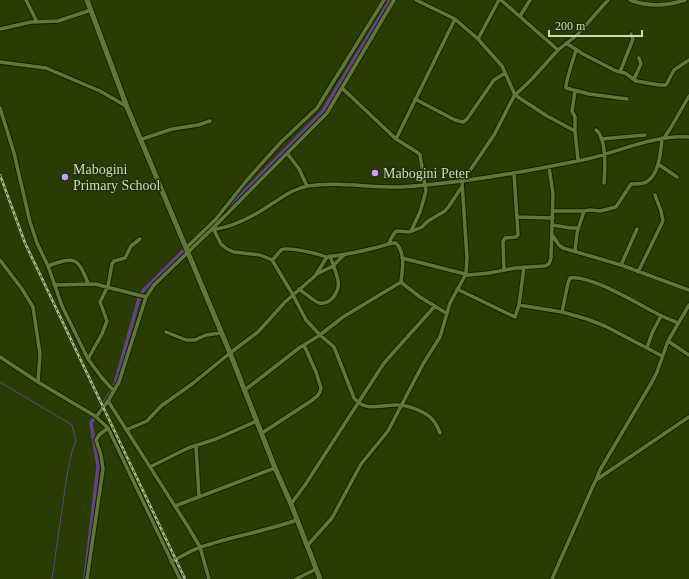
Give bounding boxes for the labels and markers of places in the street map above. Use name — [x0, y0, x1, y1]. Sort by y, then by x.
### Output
place label: Mabogini Primary School — [73, 162, 161, 193]
place label: Mabogini Peter — [383, 166, 470, 181]
marker: Mabogini Peter — [370, 168, 380, 178]
marker: Mabogini Primary School — [60, 172, 70, 182]

